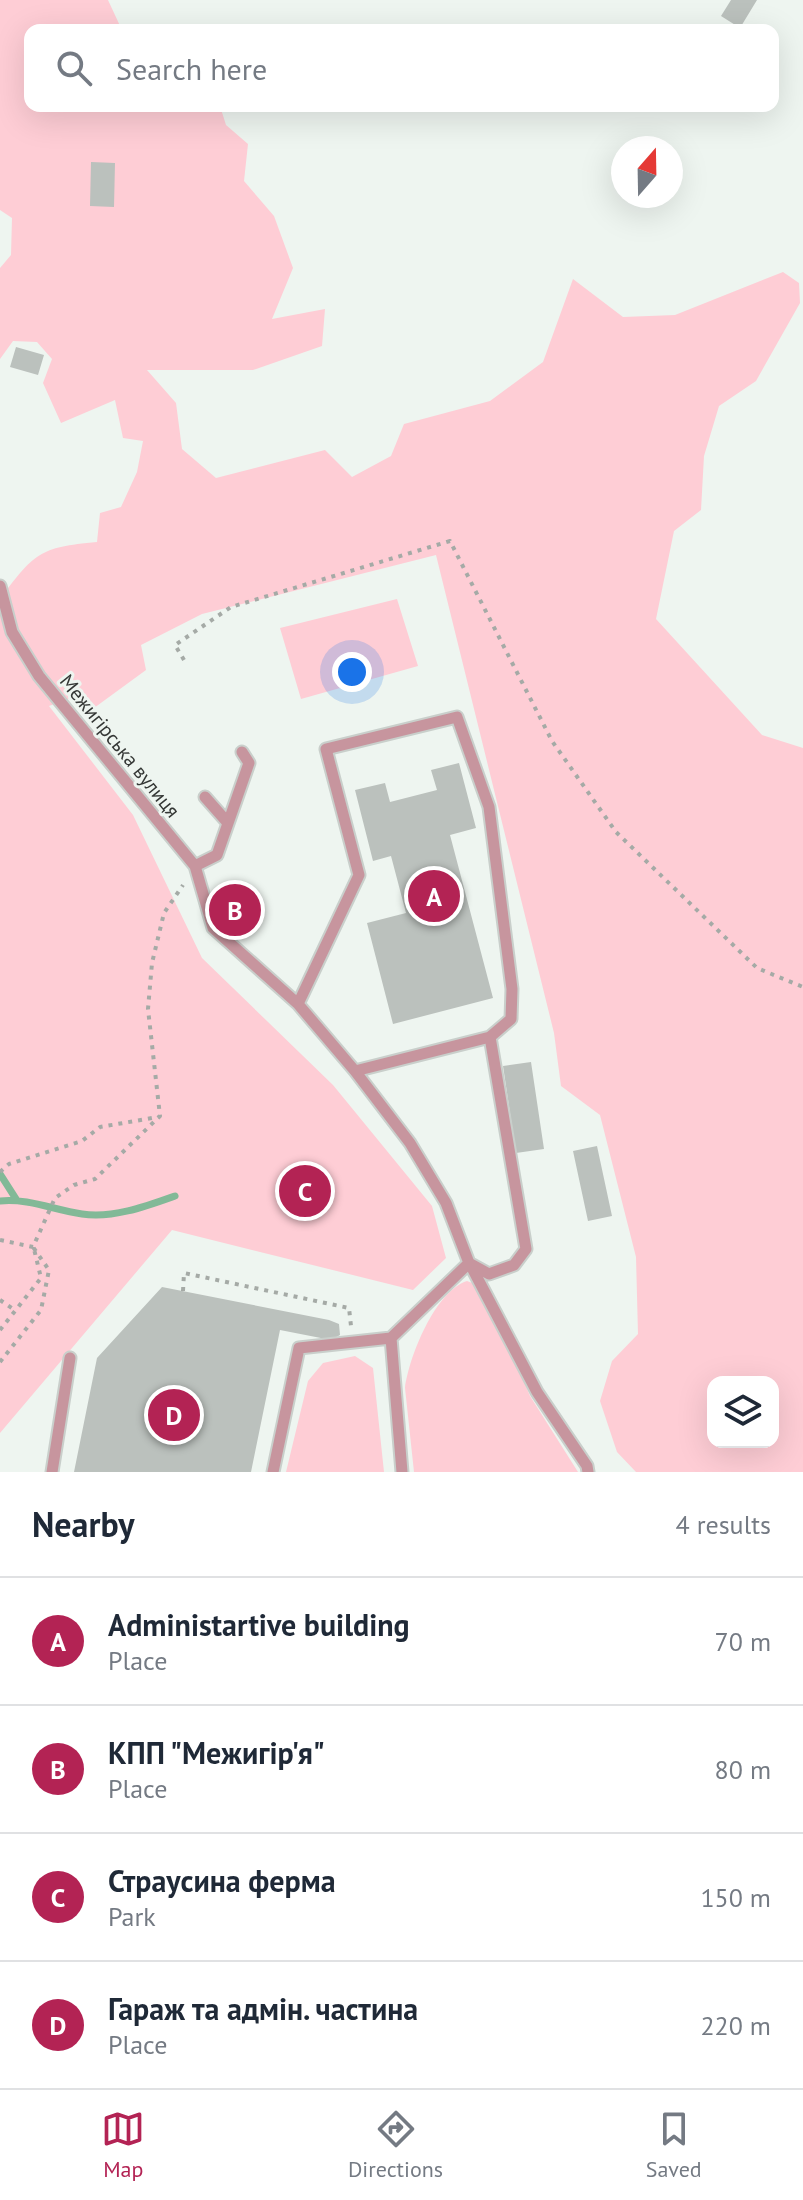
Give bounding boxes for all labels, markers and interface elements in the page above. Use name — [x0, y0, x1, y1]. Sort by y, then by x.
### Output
search box — [24, 24, 779, 112]
icon: search — [52, 46, 96, 90]
text: Search here — [116, 49, 267, 88]
north arrow — [611, 136, 683, 208]
your location — [332, 652, 372, 692]
street label: Межигірська вулиця — [54, 669, 186, 823]
pin: A — [408, 866, 460, 926]
pin: B — [209, 880, 261, 940]
pin: C — [279, 1161, 331, 1221]
map controls — [707, 1376, 779, 1448]
button: layers — [707, 1376, 779, 1448]
pin: D — [148, 1385, 200, 1445]
text: Nearby — [32, 1502, 134, 1546]
text: 4 results — [676, 1508, 771, 1541]
text: Administartive building — [108, 1605, 410, 1644]
text: A — [50, 1625, 66, 1658]
text: 70 m — [715, 1625, 771, 1658]
text: Place — [108, 1644, 167, 1677]
text: КПП "Межигір'я" — [108, 1733, 325, 1772]
text: B — [50, 1753, 66, 1786]
text: 80 m — [715, 1753, 771, 1786]
text: Place — [108, 1772, 167, 1805]
text: Страусина ферма — [108, 1861, 336, 1900]
text: C — [51, 1881, 65, 1914]
text: 150 m — [700, 1881, 771, 1914]
text: Park — [108, 1900, 156, 1933]
text: Гараж та адмін. частина — [108, 1989, 418, 2028]
text: D — [50, 2009, 66, 2042]
text: 220 m — [700, 2009, 771, 2042]
text: Place — [108, 2028, 167, 2061]
tab: Map — [101, 2107, 145, 2183]
tab: Directions — [348, 2107, 443, 2183]
tab: Saved — [646, 2107, 702, 2183]

